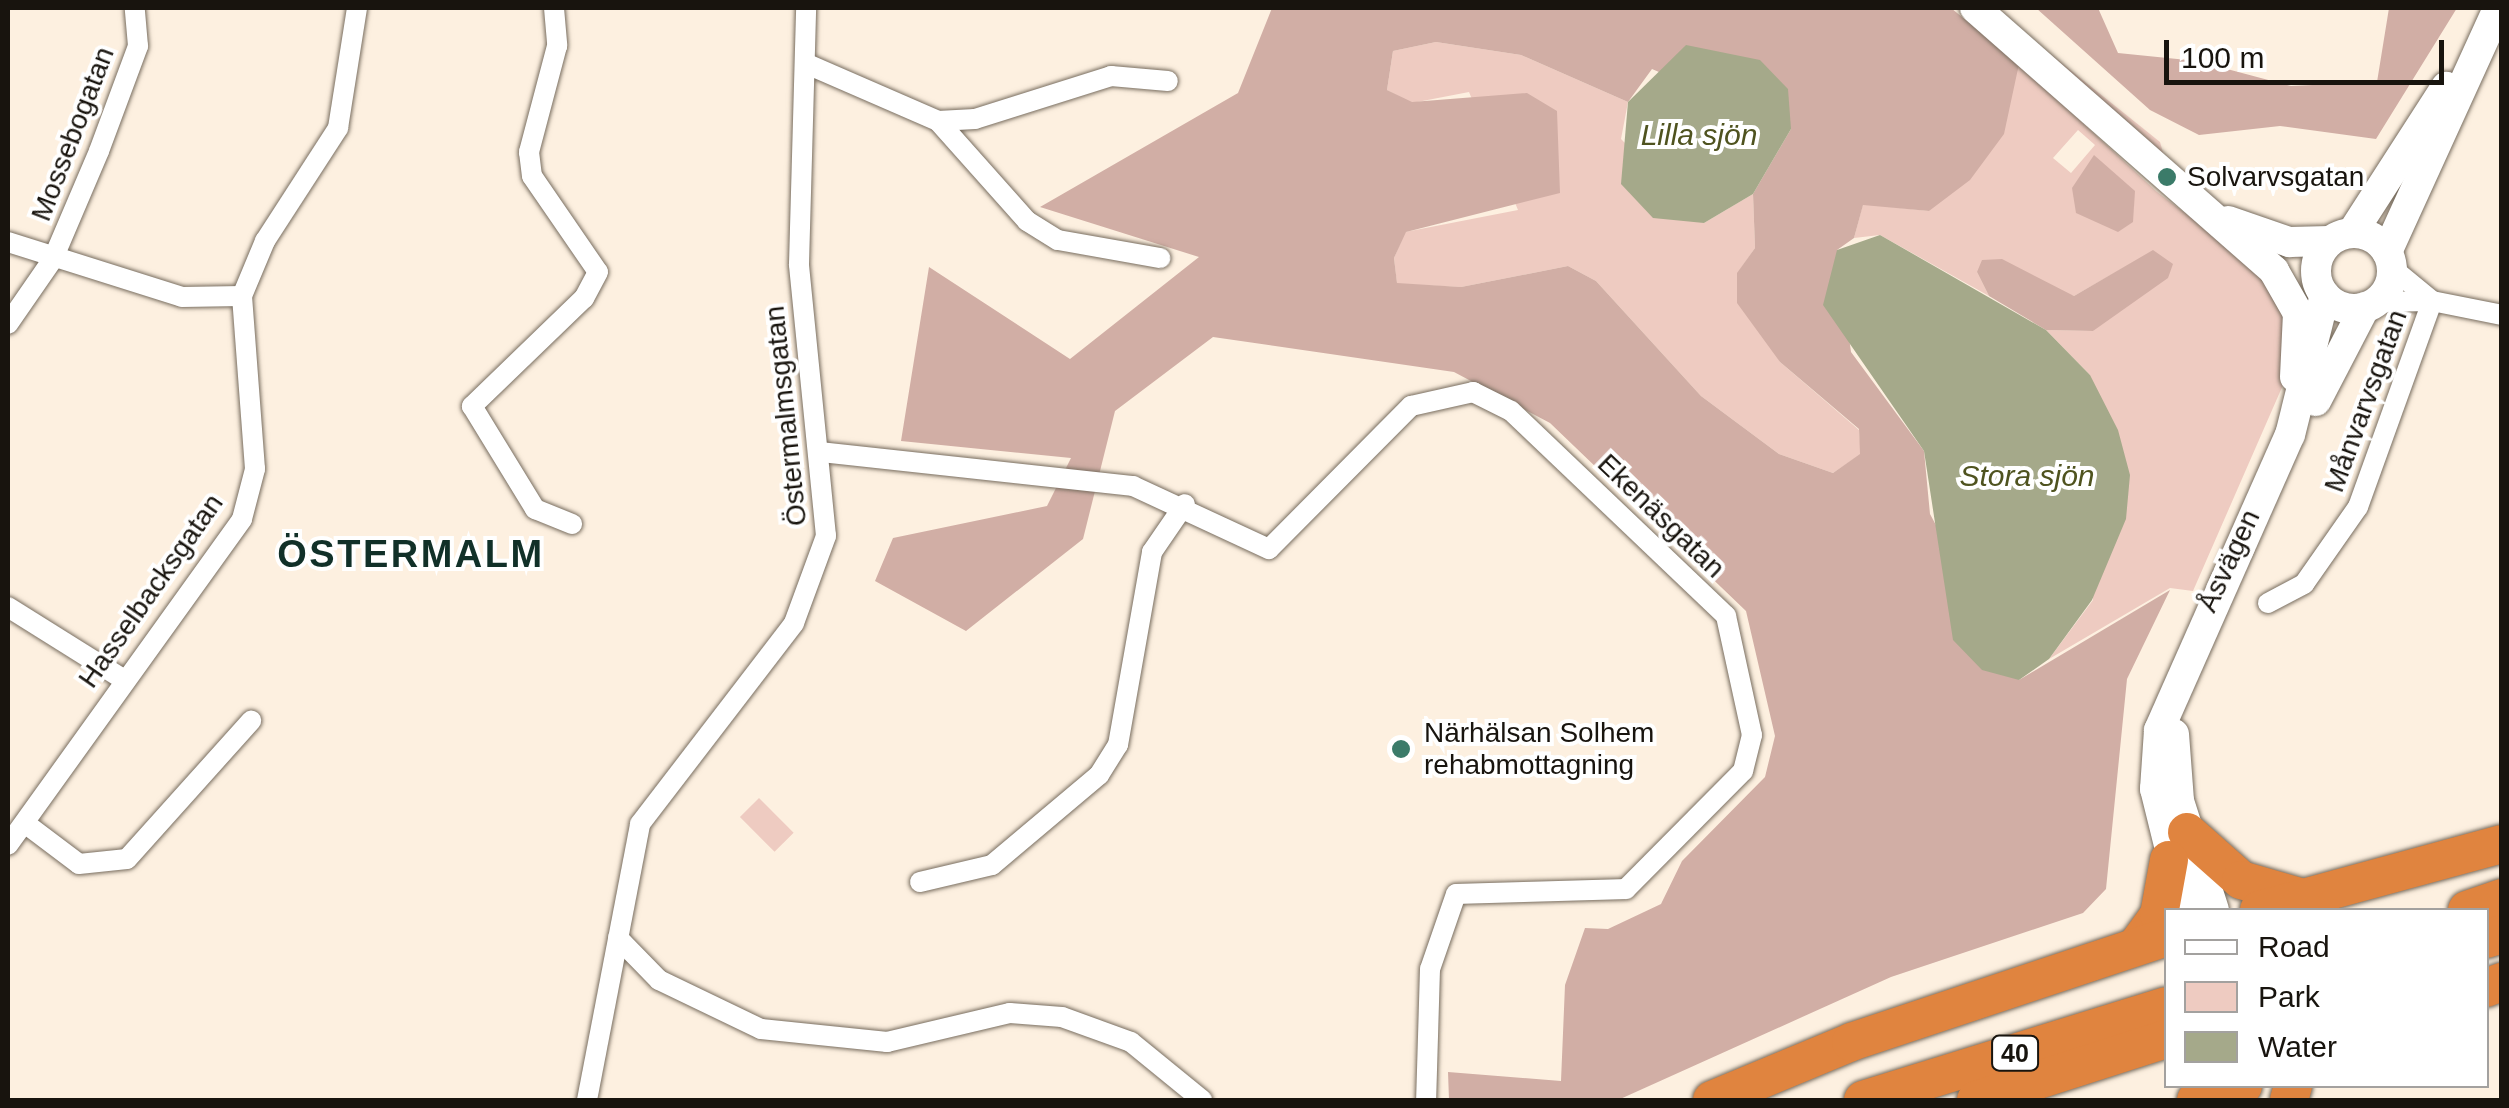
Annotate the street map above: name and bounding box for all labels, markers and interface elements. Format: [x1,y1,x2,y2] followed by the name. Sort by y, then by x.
[2169,20,2449,82] scale bar
[2181,41,2264,74] text: 100 m
[24,42,122,226] street label: Mossebogatan
[1641,117,1757,153] water label: Lilla sjön
[2187,160,2364,194] place label: Solvarvsgatan
[2156,166,2178,188] marker: Solvarvsgatan
[758,304,814,528] street label: Östermalmsgatan
[2317,305,2415,497] street label: Månvarvsgatan
[1591,447,1731,585] street label: Ekenäsgatan
[1959,458,2095,494] water label: Stora sjön
[72,488,230,694] street label: Hasselbacksgatan
[2191,505,2267,617] street label: Åsvägen
[277,532,545,578] district label: ÖSTERMALM
[1424,716,1654,782] place label: Närhälsan Solhem rehabmottagning
[1388,736,1414,762] marker: Närhälsan Solhem rehabmottagning
[2164,908,2489,1088] legend
[2258,930,2330,963] text: Road
[2258,980,2320,1013] text: Park
[2258,1030,2337,1063] text: Water
[1990,1033,2040,1073] road number: 40

